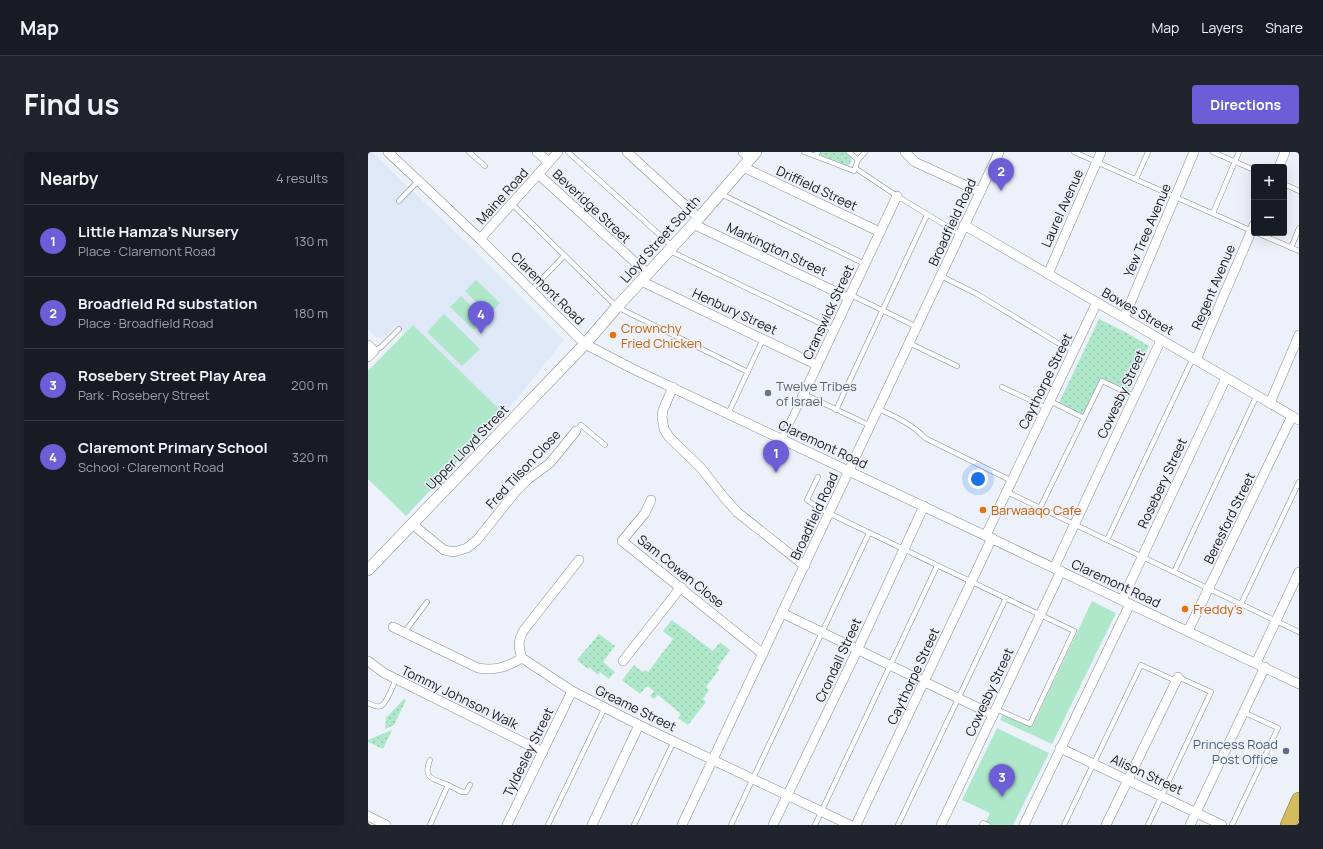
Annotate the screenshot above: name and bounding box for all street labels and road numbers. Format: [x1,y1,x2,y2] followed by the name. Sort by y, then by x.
[774,161,860,215] street label: Driffield Street
[472,164,532,228] street label: Maine Road
[549,165,635,247] street label: Beveridge Street
[1037,166,1087,250] street label: Laurel Avenue
[924,175,980,269] street label: Broadfield Road
[1119,180,1175,280] street label: Yew Tree Avenue
[616,192,704,286] street label: Lloyd Street South
[724,218,830,280] street label: Markington Street
[1187,241,1239,332] street label: Regent Avenue
[508,248,588,328] street label: Claremont Road
[798,262,858,362] street label: Cranswick Street
[690,283,780,339] street label: Henbury Street
[1099,283,1177,339] street label: Bowes Street
[1014,330,1076,432] street label: Caythorpe Street
[1093,347,1149,441] street label: Cowesby Street
[422,401,512,493] street label: Upper Lloyd Street
[775,415,871,473] street label: Claremont Road
[482,425,565,512] street label: Fred Tilson Close
[1133,435,1191,531] street label: Rosebery Street
[786,469,842,563] street label: Broadfield Road
[1199,469,1259,567] street label: Beresford Street
[634,530,729,612] street label: Sam Cowan Close
[1068,554,1164,612] street label: Claremont Road
[811,615,865,705] street label: Crondall Street
[883,625,943,727] street label: Caythorpe Street
[961,645,1017,739] street label: Cowesby Street
[399,661,522,733] street label: Tommy Johnson Walk
[593,681,679,735] street label: Greame Street
[499,704,557,800] street label: Tyldesley Street
[1108,750,1186,798] street label: Alison Street

